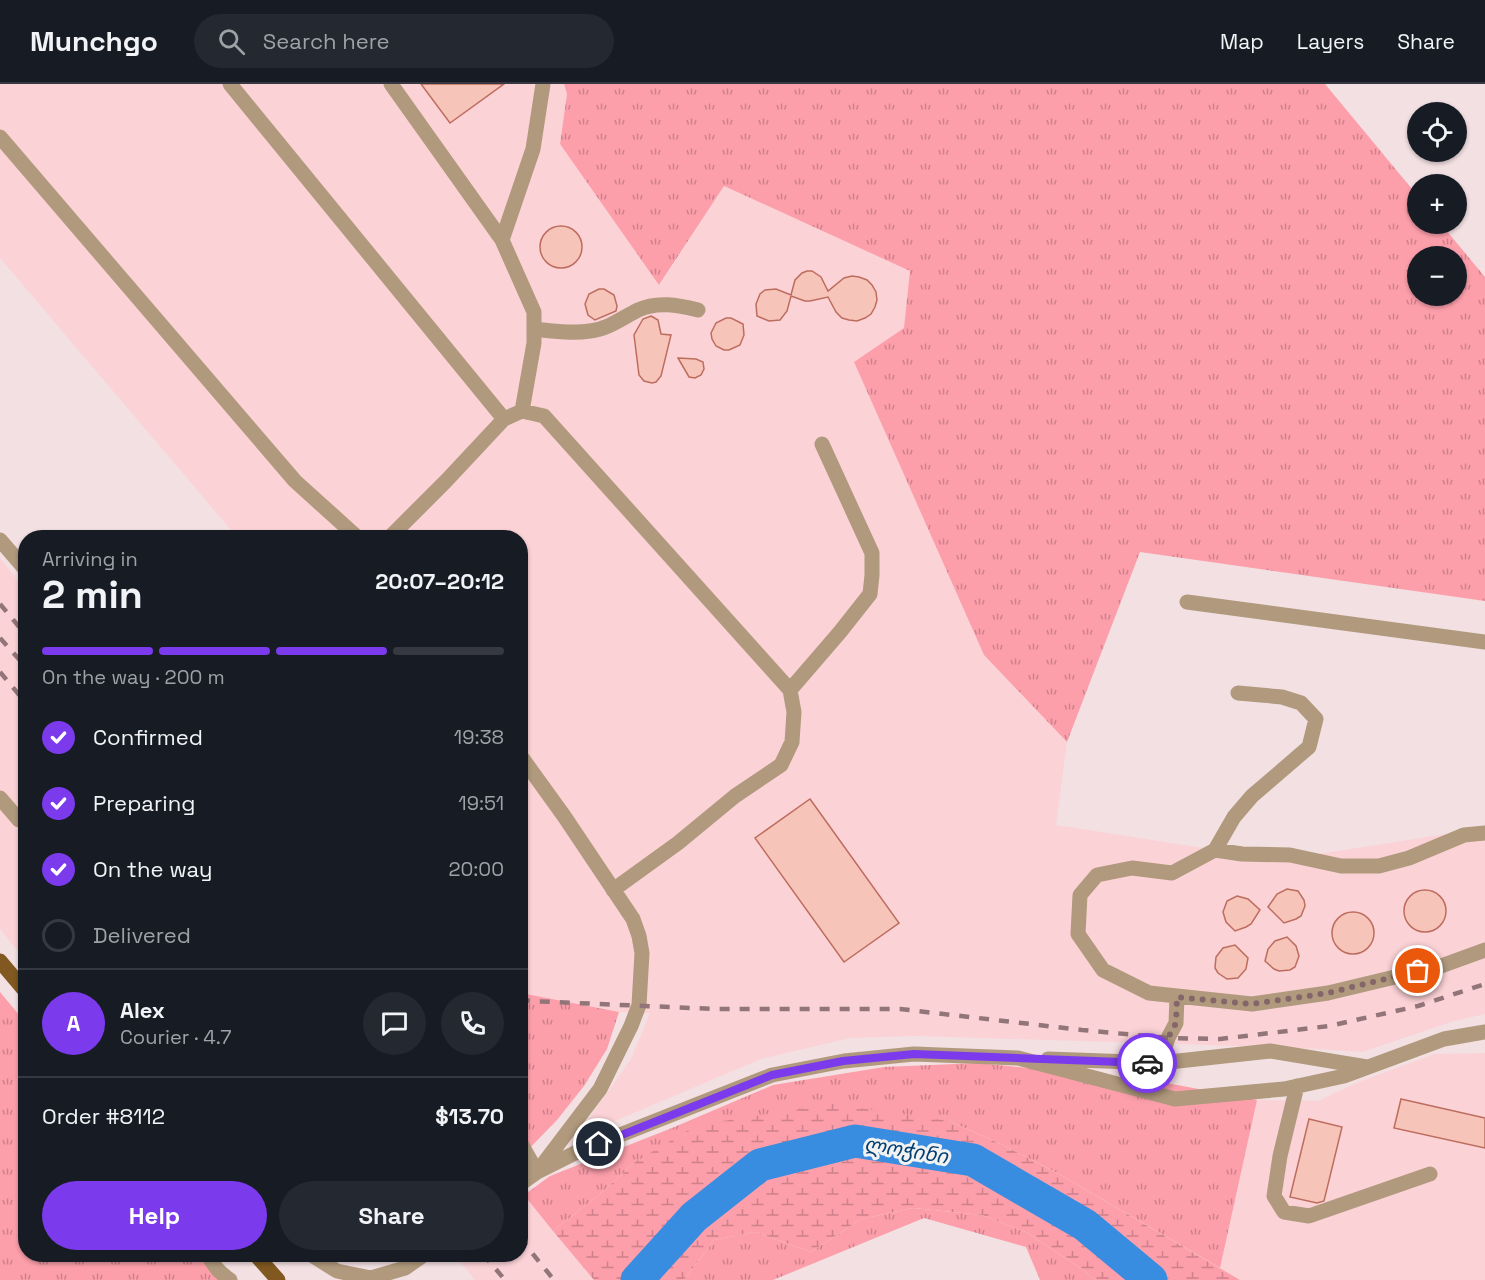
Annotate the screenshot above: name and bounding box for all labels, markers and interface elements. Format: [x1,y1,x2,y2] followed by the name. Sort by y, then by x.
[194,14,614,68] search box
[30,23,158,59] text: Munchgo
[215,25,248,58] icon: search
[263,27,390,55] text: Search here
[1220,28,1264,55] text: Map
[1297,28,1364,55] text: Layers
[1397,28,1455,55] text: Share
[1407,102,1467,306] map controls
[1407,102,1467,162] button: locate
[1407,174,1467,234] button: +
[1407,246,1467,306] button: −
[42,546,138,572] text: Arriving in
[375,567,504,595] text: 20:07–20:12
[42,570,143,619] text: 2 min
[42,664,225,690] text: On the way · 200 m
[42,721,75,754] icon: check
[93,723,203,751] text: Confirmed
[454,724,504,750] text: 19:38
[42,787,75,820] icon: check
[93,789,195,817] text: Preparing
[458,790,504,816] text: 19:51
[42,853,75,886] icon: check
[93,855,212,883] text: On the way
[448,856,504,882] text: 20:00
[93,921,191,949] text: Delivered
[1392,945,1443,996] pin
[1401,954,1434,987] icon: bag
[363,992,426,1055] button: chat
[441,992,504,1055] button: phone
[120,996,165,1024] text: Alex
[67,1009,80,1037] text: A
[120,1024,231,1050] text: Courier · 4.7
[1117,1033,1177,1093] courier
[1131,1047,1164,1080] icon: car
[42,1102,165,1130] text: Order #8112
[435,1102,504,1130] text: $13.70
[573,1118,624,1169] pin
[582,1127,615,1160] icon: home
[862,1131,951,1170] water label: ლოჭინი
[42,1181,267,1250] button: Help
[279,1181,504,1250] button: Share

